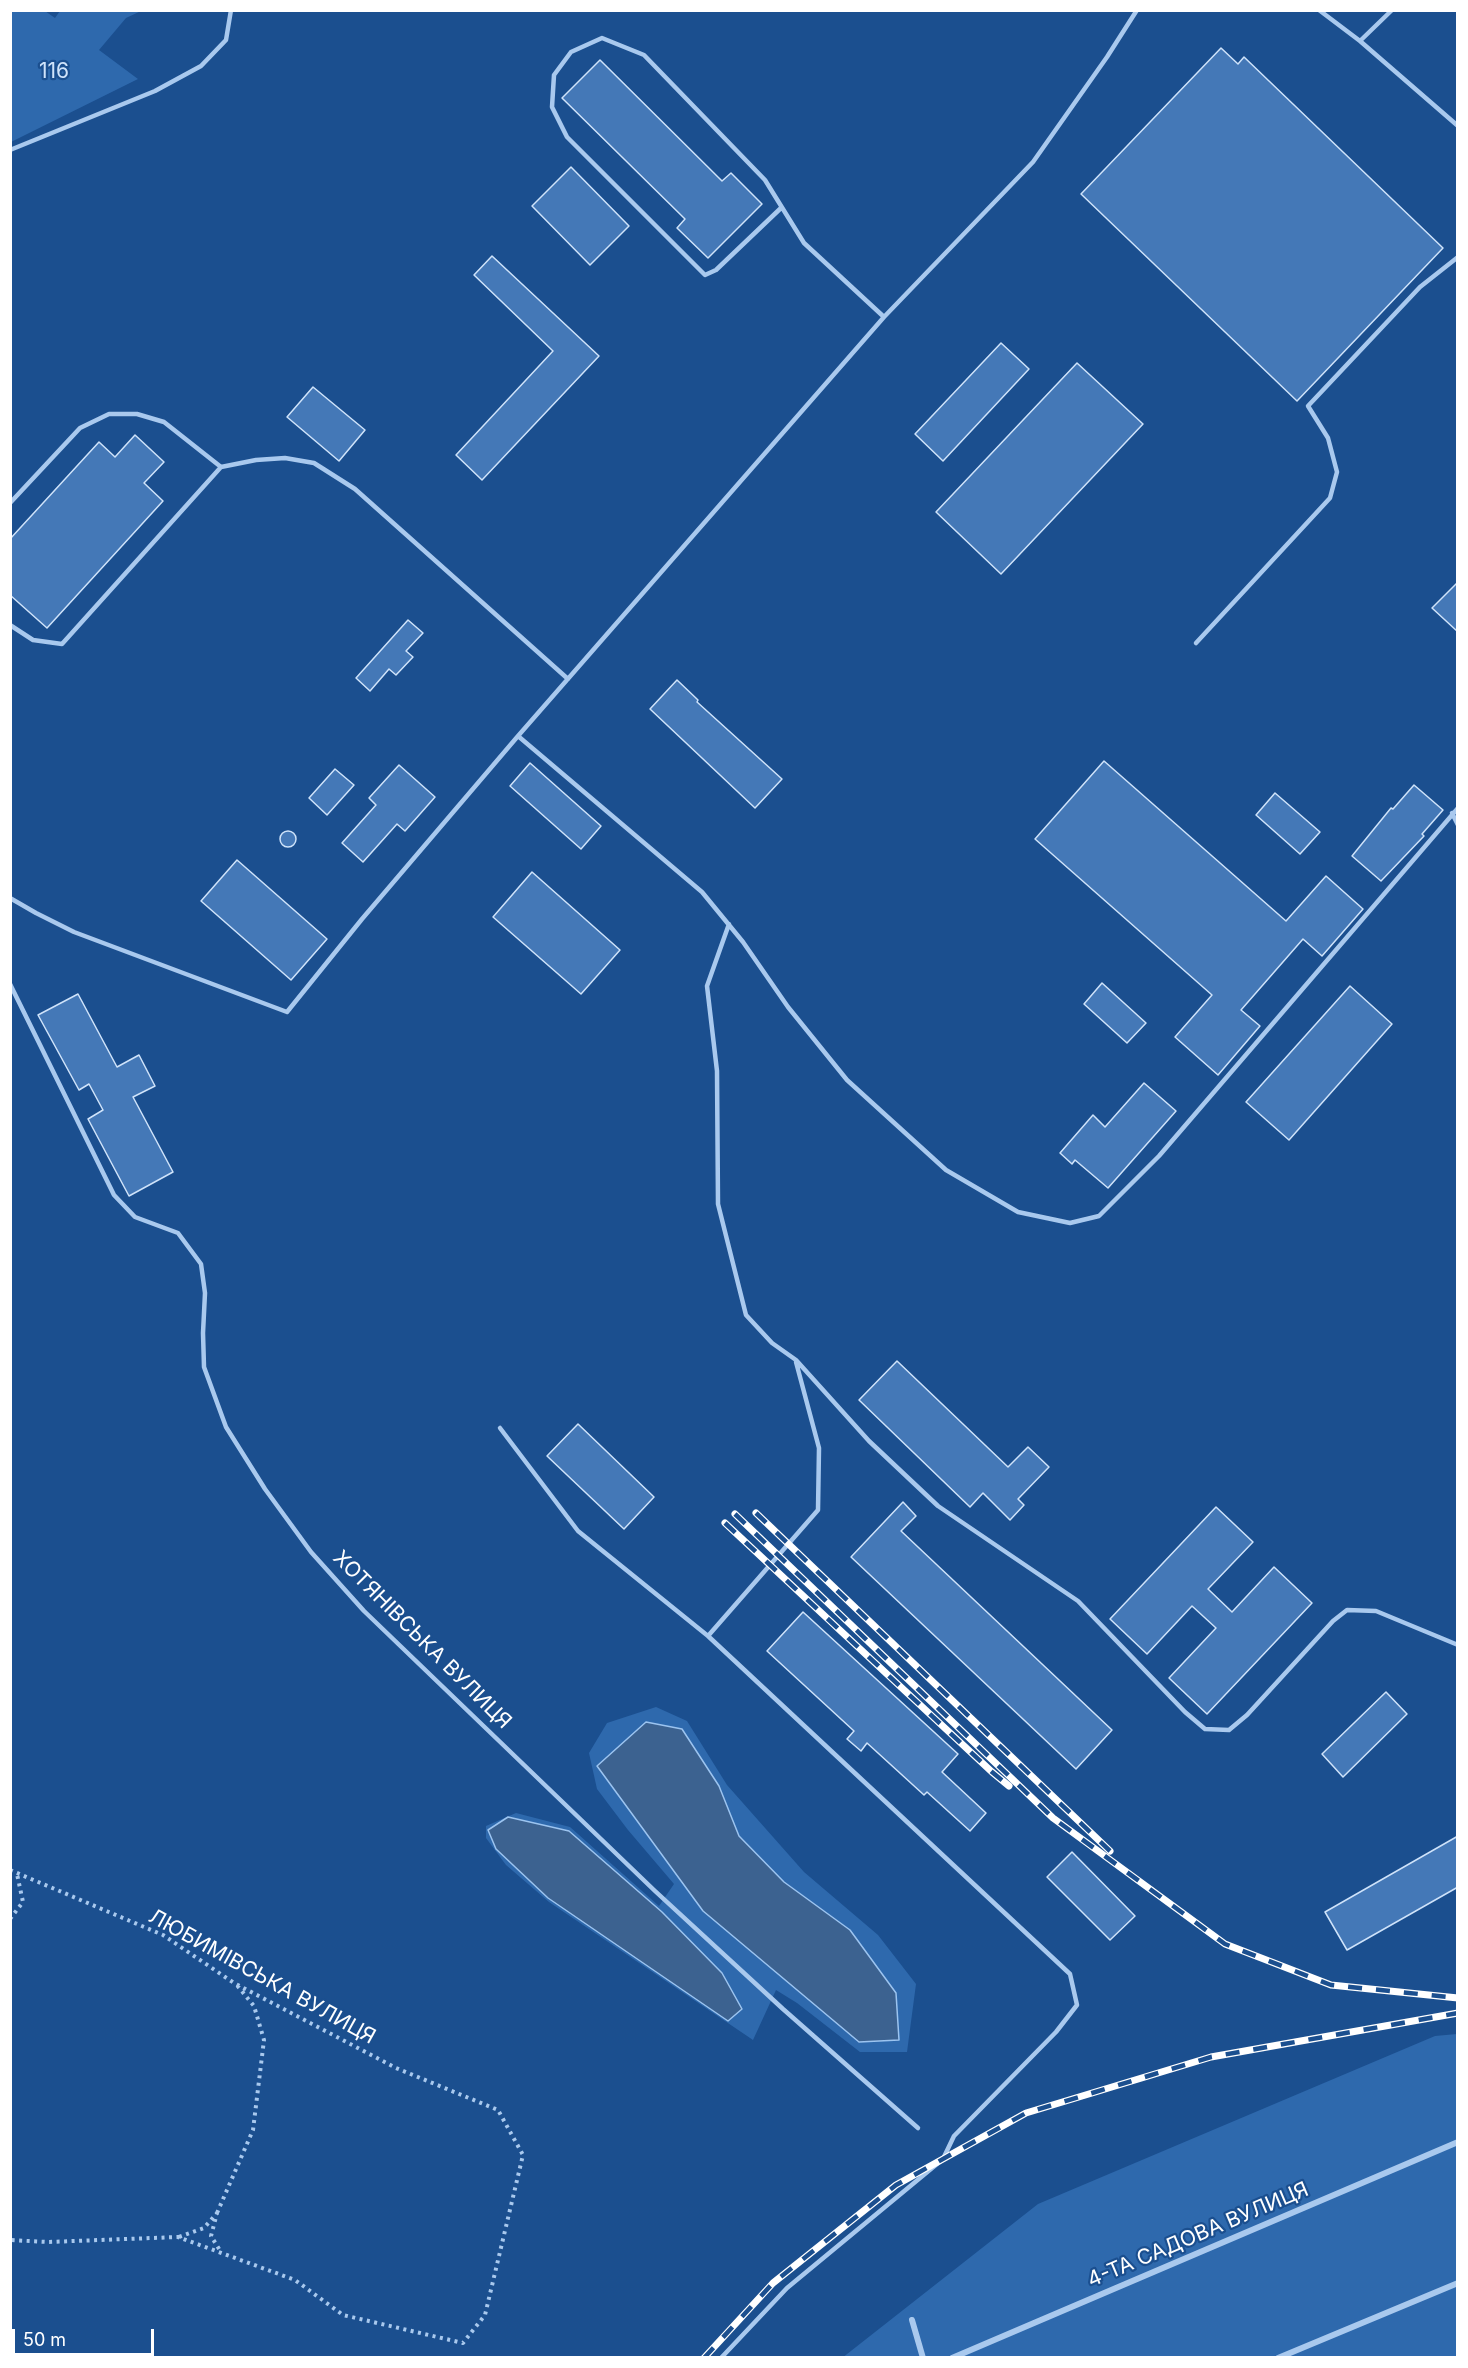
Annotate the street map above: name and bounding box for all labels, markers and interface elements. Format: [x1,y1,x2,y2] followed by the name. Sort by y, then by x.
[39,59,69,85] park label: 116
[328,1546,516,1734] street label: ХОТЯНІВСЬКА ВУЛИЦЯ
[144,1904,380,2050] street label: ЛЮБИМІВСЬКА ВУЛИЦЯ
[1084,2177,1312,2293] street label: 4-ТА САДОВА ВУЛИЦЯ
[15,2317,158,2355] scale bar
[23,2329,66,2350] text: 50 m

